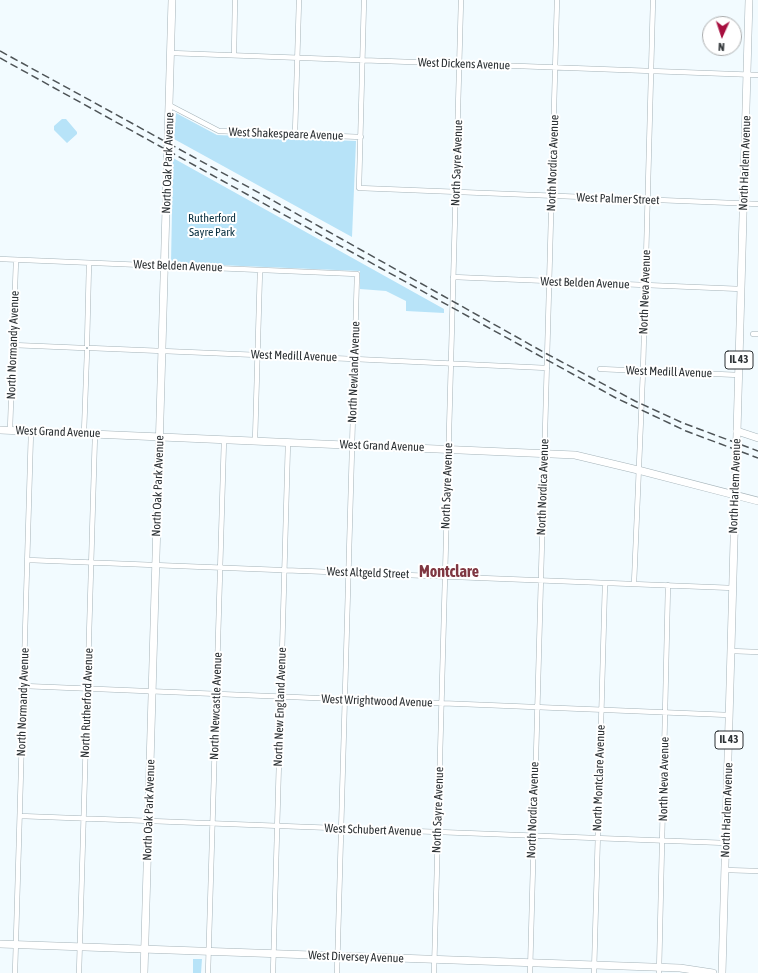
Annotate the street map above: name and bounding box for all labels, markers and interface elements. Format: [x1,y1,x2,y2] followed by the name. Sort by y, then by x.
[702,16,742,56] north arrow
[718,41,725,53] text: N
[418,55,510,73] street label: West Dickens Avenue
[159,112,177,214] street label: North Oak Park Avenue
[544,114,562,212] street label: North Nordica Avenue
[736,115,754,211] street label: North Harlem Avenue
[448,120,466,206] street label: North Sayre Avenue
[228,125,344,143] street label: West Shakespeare Avenue
[576,190,660,208] street label: West Palmer Street
[188,211,236,239] park label: Rutherford Sayre Park
[636,249,654,335] street label: North Neva Avenue
[133,257,223,275] street label: West Belden Avenue
[540,274,630,292] street label: West Belden Avenue
[4,290,22,400] street label: North Normandy Avenue
[345,321,363,423] street label: North Newland Avenue
[251,347,337,365] street label: West Medill Avenue
[725,351,753,369] road number: IL 43
[626,363,712,381] street label: West Medill Avenue
[15,423,101,441] street label: West Grand Avenue
[149,435,167,537] street label: North Oak Park Avenue
[339,437,425,455] street label: West Grand Avenue
[534,438,552,536] street label: North Nordica Avenue
[726,438,744,534] street label: North Harlem Avenue
[438,443,456,529] street label: North Sayre Avenue
[419,562,479,582] district label: Montclare
[326,564,410,582] street label: West Altgeld Street
[14,647,32,757] street label: North Normandy Avenue
[271,647,289,767] street label: North New England Avenue
[78,648,96,758] street label: North Rutherford Avenue
[207,652,225,760] street label: North Newcastle Avenue
[321,692,433,710] street label: West Wrightwood Avenue
[590,724,608,832] street label: North Montclare Avenue
[715,731,743,749] road number: IL 43
[656,737,672,821] street label: North Neva Avenue
[140,759,158,861] street label: North Oak Park Avenue
[524,761,542,859] street label: North Nordica Avenue
[718,762,736,858] street label: North Harlem Avenue
[429,767,447,853] street label: North Sayre Avenue
[324,821,422,839] street label: West Schubert Avenue
[308,948,404,966] street label: West Diversey Avenue

